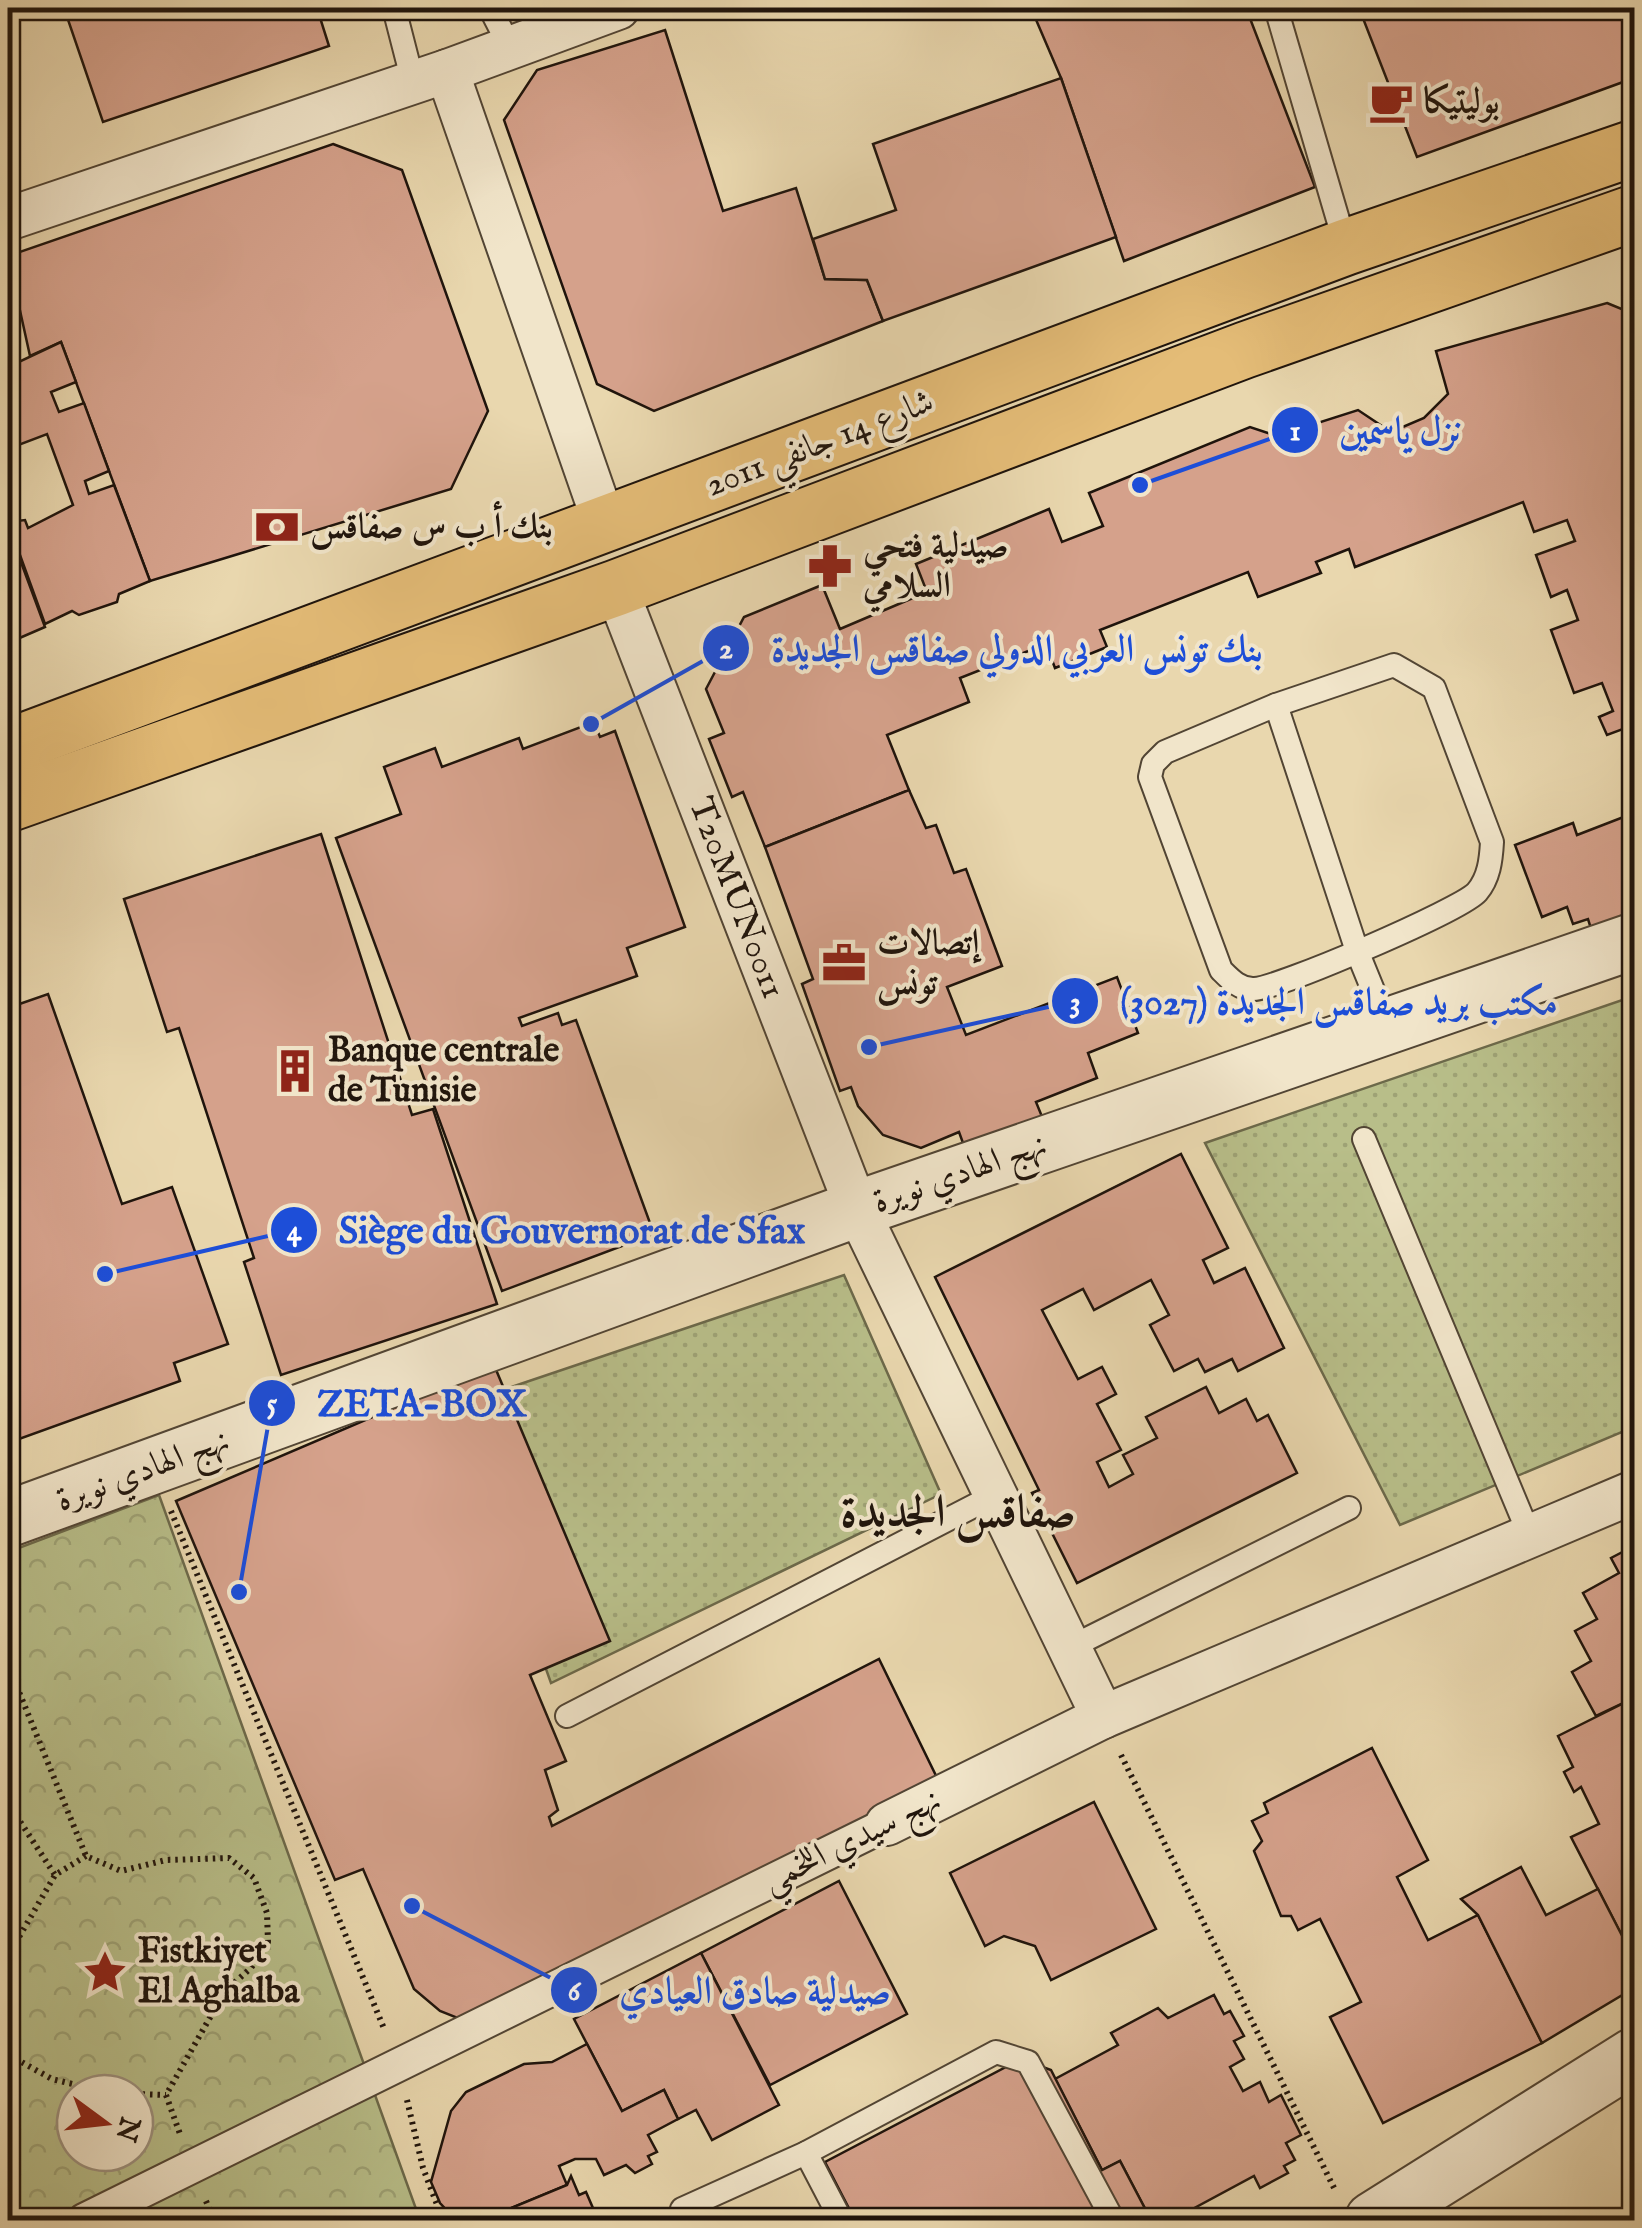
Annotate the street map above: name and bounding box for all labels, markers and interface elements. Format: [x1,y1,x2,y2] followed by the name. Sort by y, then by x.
[1367,78,1415,126] cafe icon: بوليتيكا
[1424,80,1500,125] place label: بوليتيكا
[700,380,944,517] street label: شارع 14 جانفي 2011
[1270,396,1483,464] callout: نزل ياسمين
[1339,409,1463,457] text: نزل ياسمين
[1289,413,1301,451] text: 1
[310,500,553,550] place label: بنك أ ب س صفاقس
[253,503,301,551] bank icon: بنك أ ب س صفاقس
[862,524,1009,613] place label: صيدلية فتحي السلامي
[806,542,854,590] pharmacy icon: صيدلية فتحي السلامي
[701,614,1283,682] callout: بنك تونس العربي الدولي صفاقس الجديدة
[771,627,1263,679] text: بنك تونس العربي الدولي صفاقس الجديدة
[719,631,733,669] text: 2
[677,791,795,1005] street label: T20MUN0011
[877,921,982,1006] place label: إتصالات تونس
[820,939,868,987] office icon: إتصالات تونس
[1050,967,1578,1035] callout: مكتب بريد صفاقس الجديدة (3027)
[1120,980,1558,1028] text: مكتب بريد صفاقس الجديدة (3027)
[1069,984,1081,1022] text: 3
[328,1029,559,1114] place label: Banque centrale de Tunisie
[271,1047,319,1095] building icon: Banque centrale de Tunisie
[867,1123,1055,1231] street label: نهج الهادي نويرة
[269,1196,825,1264] callout: Siège du Gouvernorat de Sfax
[339,1209,806,1257] text: Siège du Gouvernorat de Sfax
[287,1213,302,1251] text: 4
[247,1369,546,1437] callout: ZETA-BOX
[317,1382,527,1430] text: ZETA-BOX
[267,1386,278,1424] text: 5
[50,1419,238,1529] street label: نهج الهادي نويرة
[840,1485,1076,1543] district label: صفاقس الجديدة
[755,1778,953,1911] street label: نهج سيدي اللخمي
[138,1930,300,2015] place label: Fistkiyet El Aghalba
[81,1948,129,1996] place icon: Fistkiyet El Aghalba
[549,1956,911,2024] callout: صيدلية صادق العيادي
[619,1969,891,2020] text: صيدلية صادق العيادي
[568,1973,582,2011] text: 6
[55,2073,155,2173] north arrow
[107,2112,147,2145] text: N

